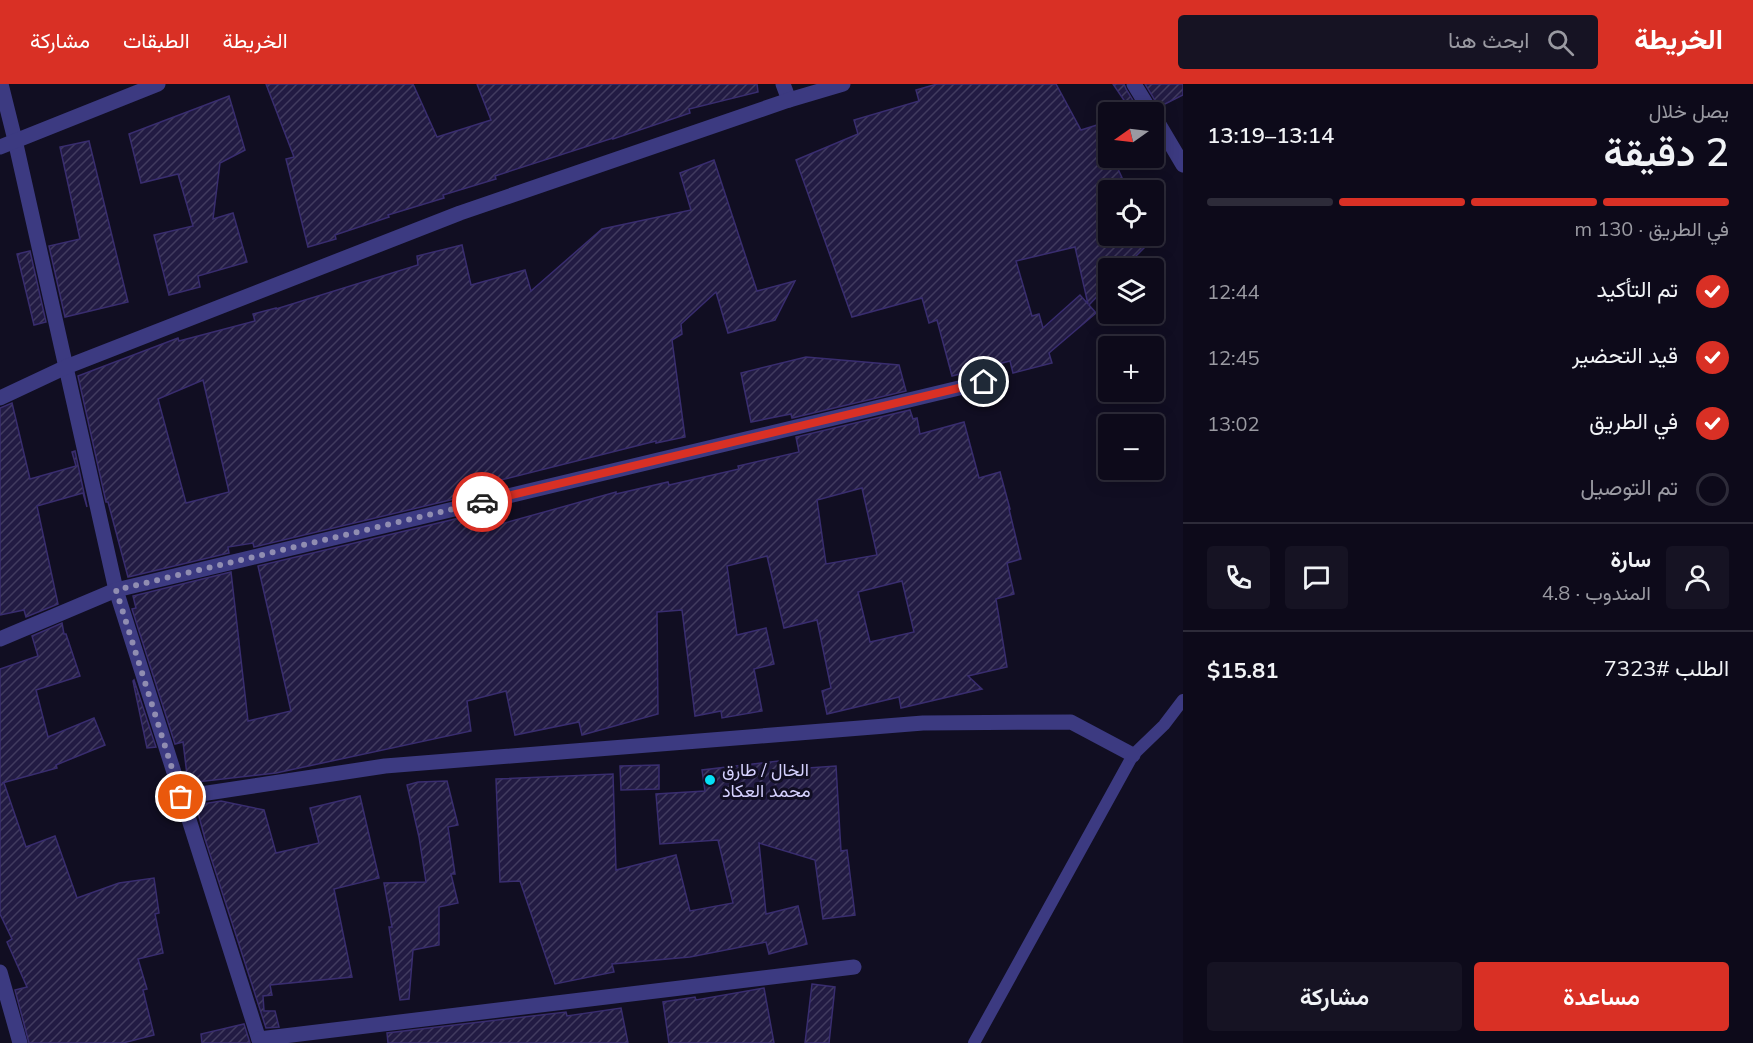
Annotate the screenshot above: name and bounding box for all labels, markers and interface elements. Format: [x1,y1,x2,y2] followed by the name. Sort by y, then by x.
[1178,15,1598,69] search box
[1634,21,1723,56] text: الخريطة
[1448,26,1529,54] text: ابحث هنا
[1544,26,1577,59] icon: search
[30,27,90,53] text: مشاركة
[123,27,190,53] text: الطبقات
[223,27,288,53] text: الخريطة
[1649,98,1729,123] text: يصل خلال
[1098,102,1164,168] north arrow
[1098,102,1164,480] map controls
[1207,121,1334,149] text: 13:14–13:19
[1604,127,1729,176] text: 2 دقيقة
[1098,180,1164,246] button: locate
[1575,216,1729,241] text: في الطريق · 130 m
[1098,258,1164,324] button: layers
[1597,275,1678,303] text: تم التأكيد
[1696,275,1729,308] icon: check
[1207,279,1260,304] text: 12:44
[1098,336,1164,402] button: +
[1572,341,1678,369] text: قيد التحضير
[1696,341,1729,374] icon: check
[1207,345,1260,370] text: 12:45
[958,356,1009,407] pin
[967,365,1000,398] icon: home
[1589,407,1678,435] text: في الطريق
[1696,407,1729,440] icon: check
[1207,411,1260,436] text: 13:02
[1098,414,1164,480] button: −
[452,472,512,532] courier
[1581,473,1678,501] text: تم التوصيل
[466,486,499,519] icon: car
[1610,545,1651,573] text: سارة
[1207,546,1270,609] button: phone
[1285,546,1348,609] button: chat
[1666,546,1729,609] button: person
[1542,580,1651,605] text: المندوب · 4.8
[1604,654,1729,682] text: الطلب #7323
[1207,656,1278,684] text: $15.81
[722,758,811,802] place label: الخال / طارق محمد العكاد
[155,771,206,822] pin
[703,773,717,787] marker: الخال / طارق محمد العكاد
[164,780,197,813] icon: bag
[1207,962,1462,1031] button: مشاركة
[1474,962,1729,1031] button: مساعدة

